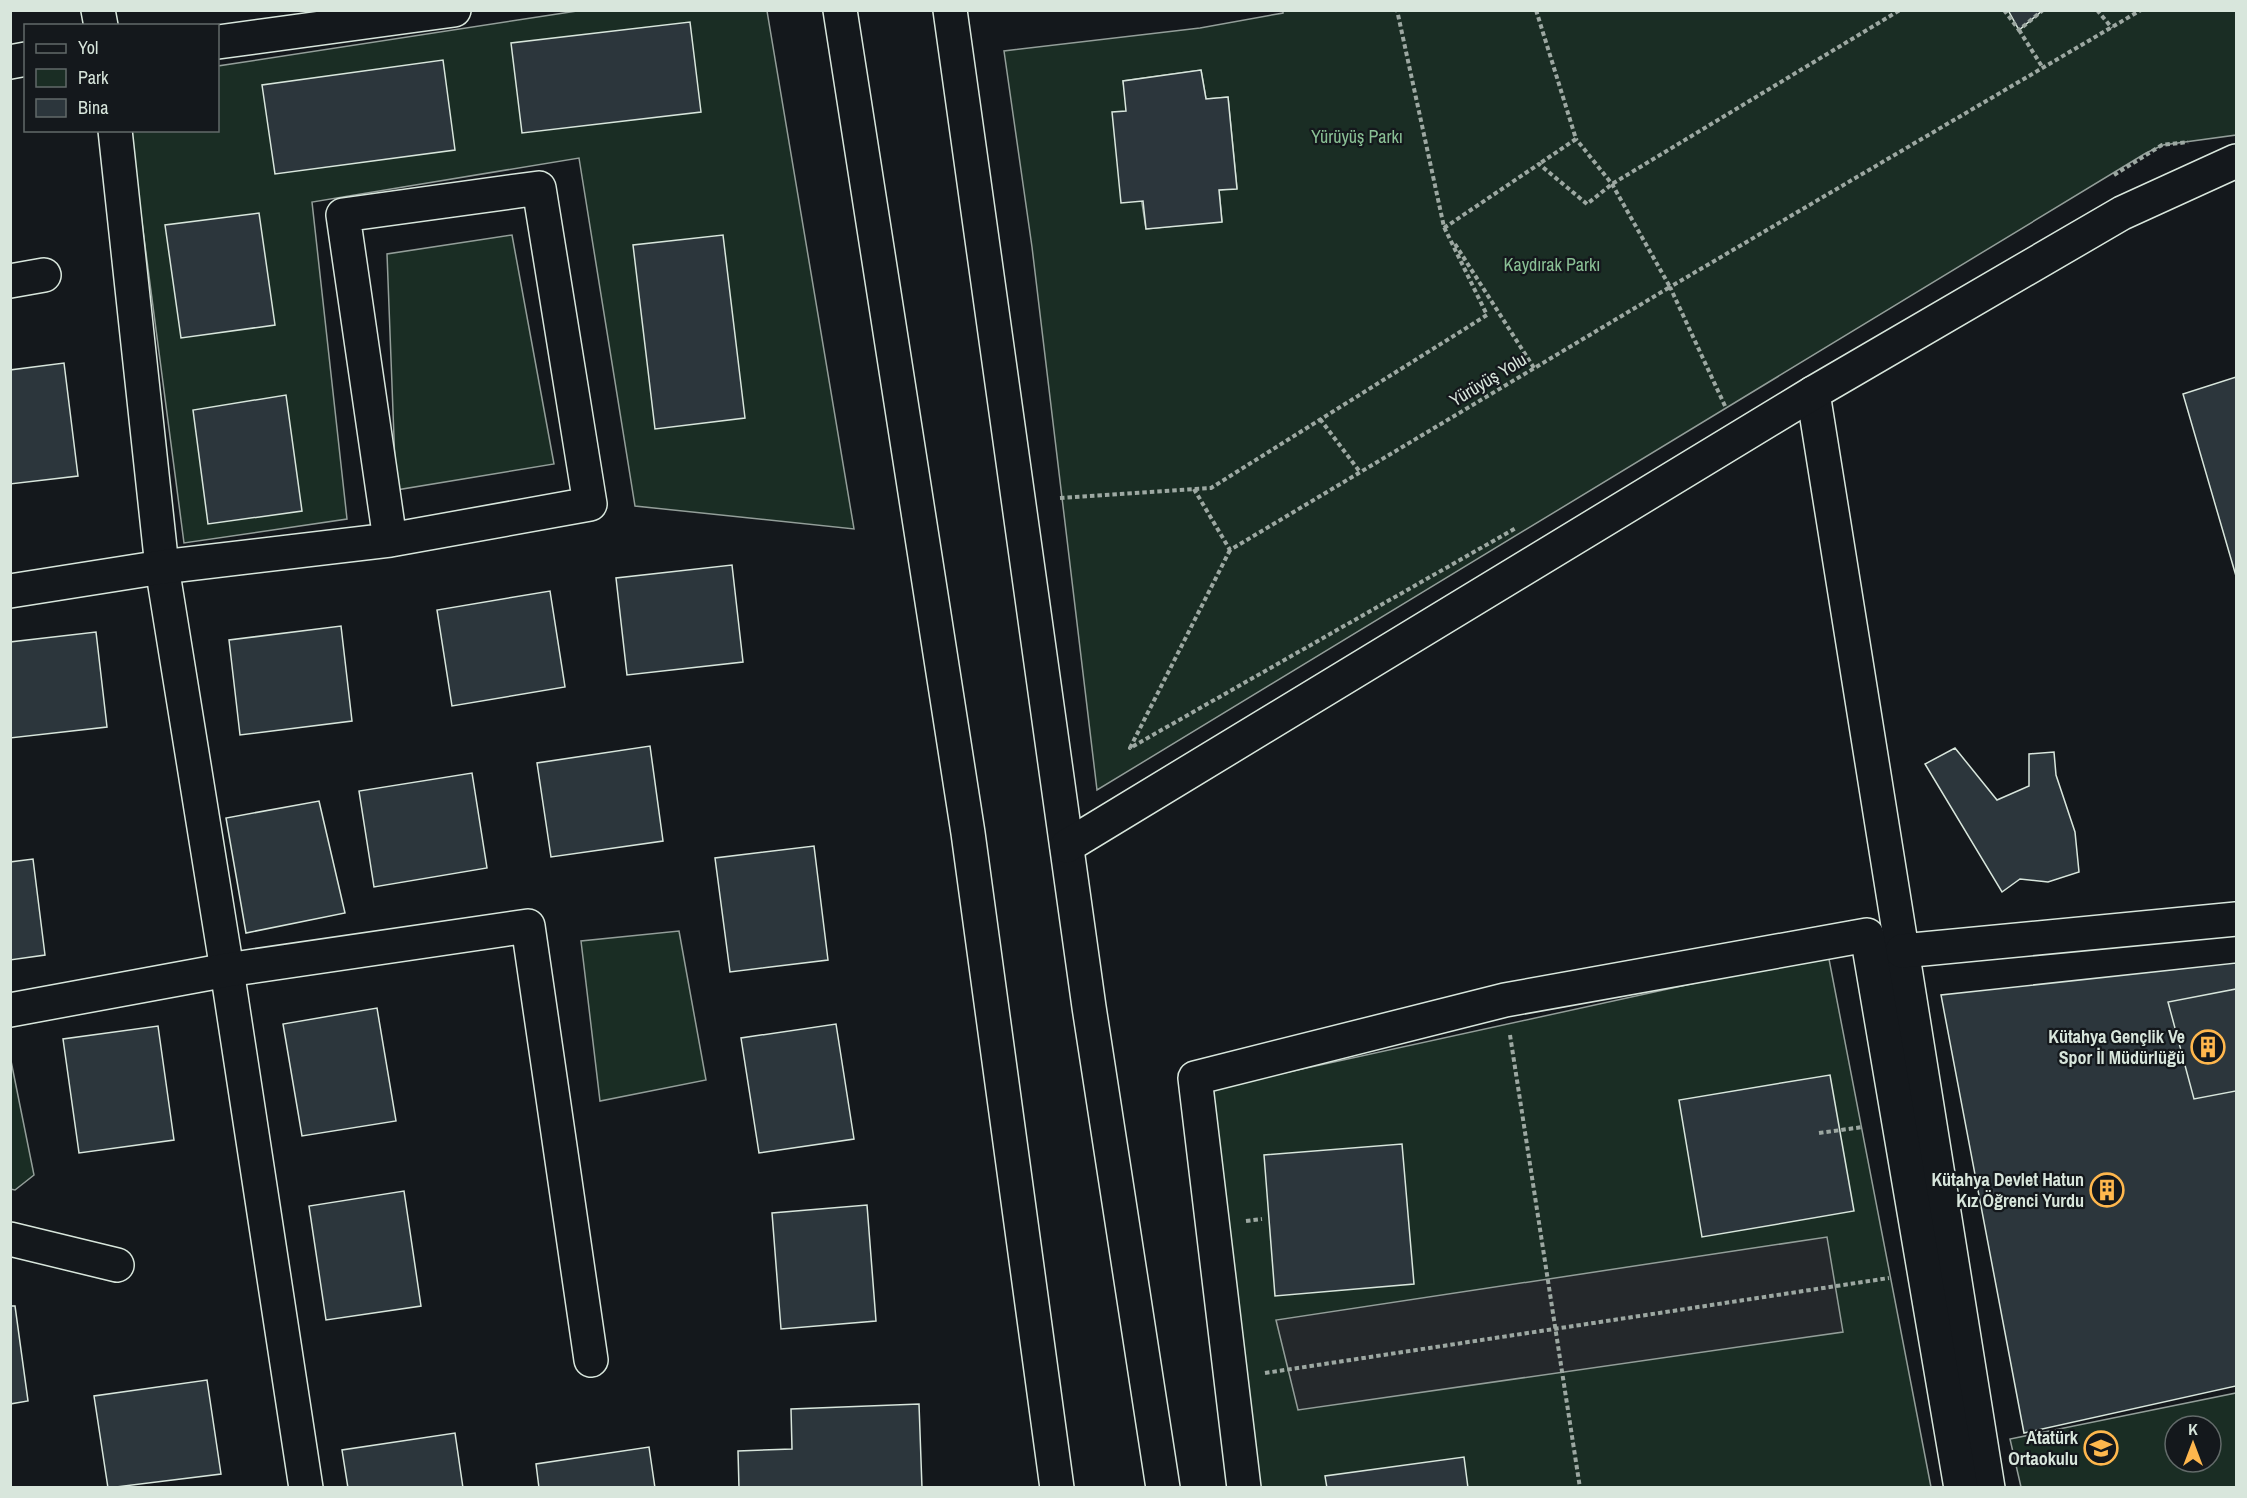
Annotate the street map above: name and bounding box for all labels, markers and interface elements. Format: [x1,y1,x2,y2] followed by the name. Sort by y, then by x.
[24,24,219,132] legend
[78,35,98,60] text: Yol
[78,65,109,90] text: Park
[78,95,108,120] text: Bina
[1311,124,1403,149] park label: Yürüyüş Parkı
[1504,252,1600,277] park label: Kaydırak Parkı
[1445,347,1531,412] street label: Yürüyüş Yolu
[2048,1024,2185,1070] place label: Kütahya Gençlik Ve Spor İl Müdürlüğü
[2190,1029,2226,1065] building icon: Kütahya Gençlik Ve Spor İl Müdürlüğü
[1931,1167,2084,1213] place label: Kütahya Devlet Hatun Kız Öğrenci Yurdu
[2089,1172,2125,1208] building icon: Kütahya Devlet Hatun Kız Öğrenci Yurdu
[2163,1414,2223,1474] north arrow
[2188,1418,2198,1440] text: K
[2008,1425,2079,1471] place label: Atatürk Ortaokulu
[2083,1430,2119,1466] school or university icon: Atatürk Ortaokulu

